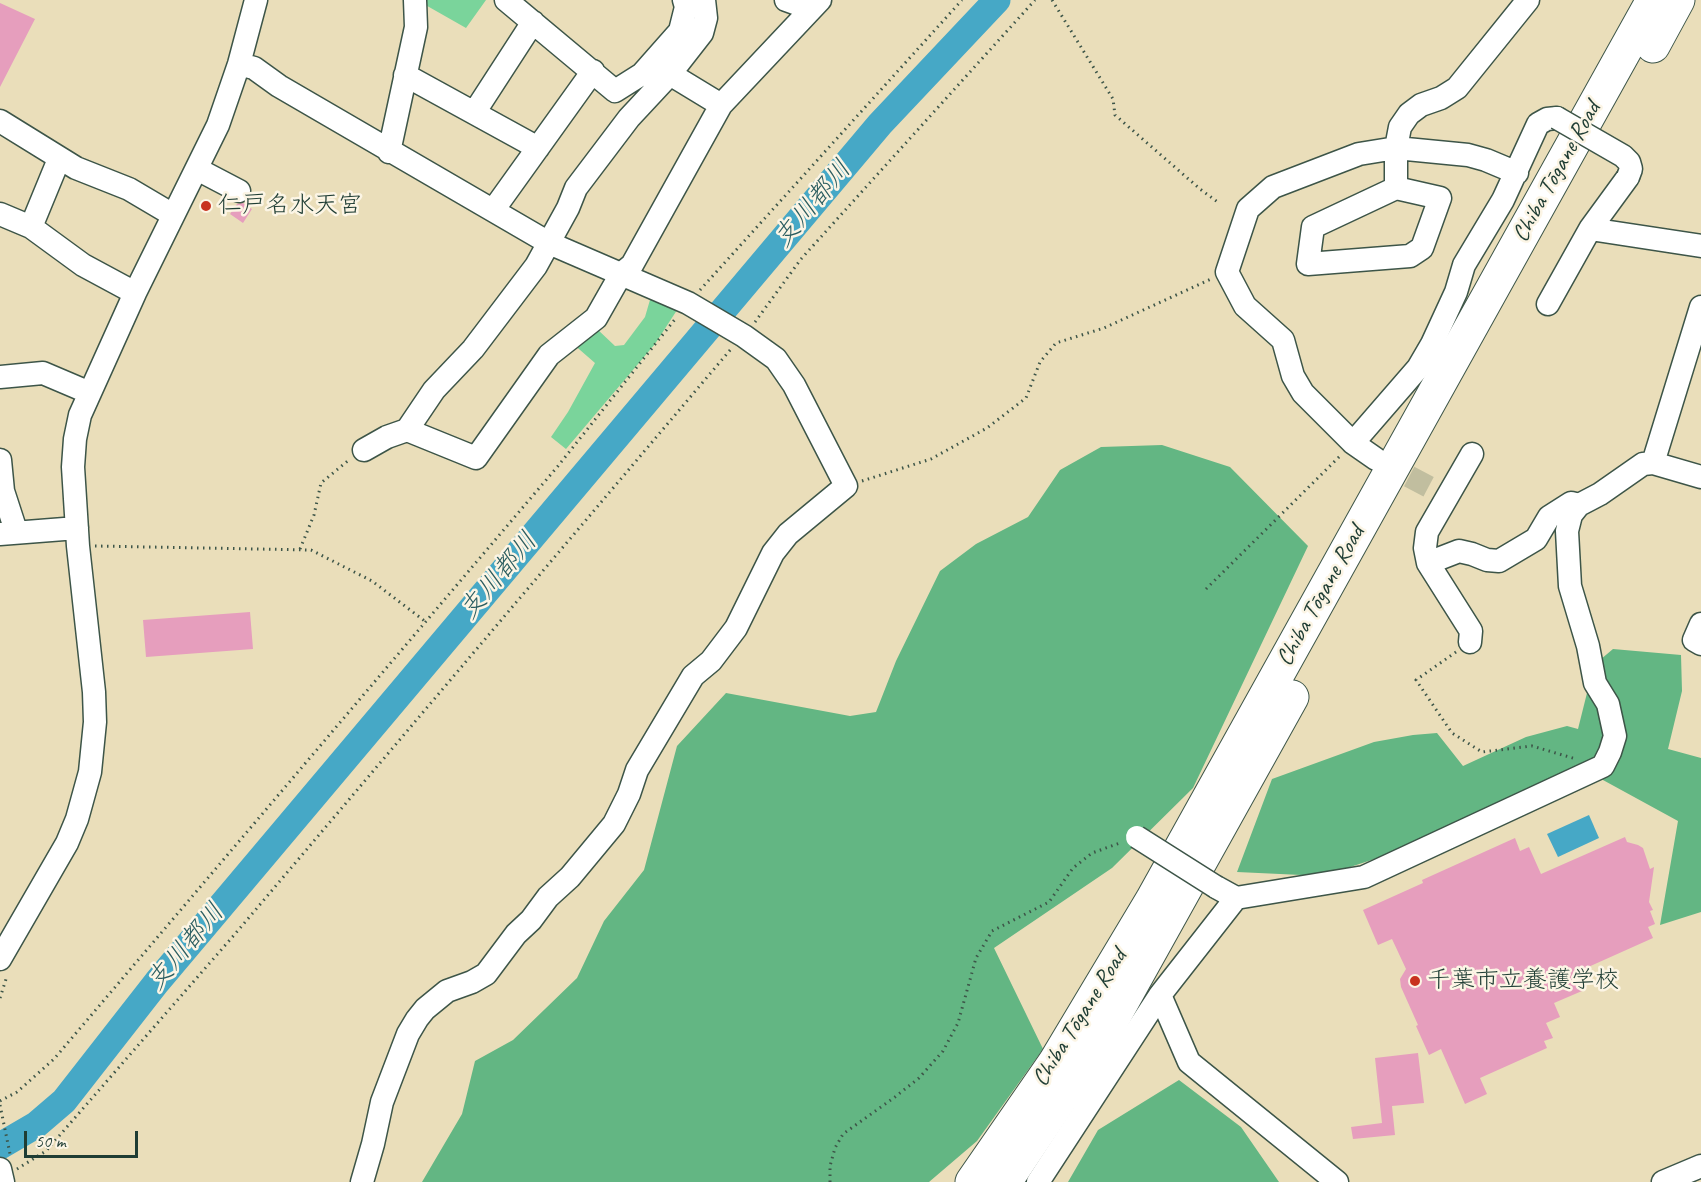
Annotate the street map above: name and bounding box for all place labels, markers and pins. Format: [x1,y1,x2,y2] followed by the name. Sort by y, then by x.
[218,192,362,220] place label: 仁戸名水天宮
[199,199,213,213] marker: 仁戸名水天宮
[1427,967,1619,995] place label: 千葉市立養護学校
[1408,974,1422,988] marker: 千葉市立養護学校

